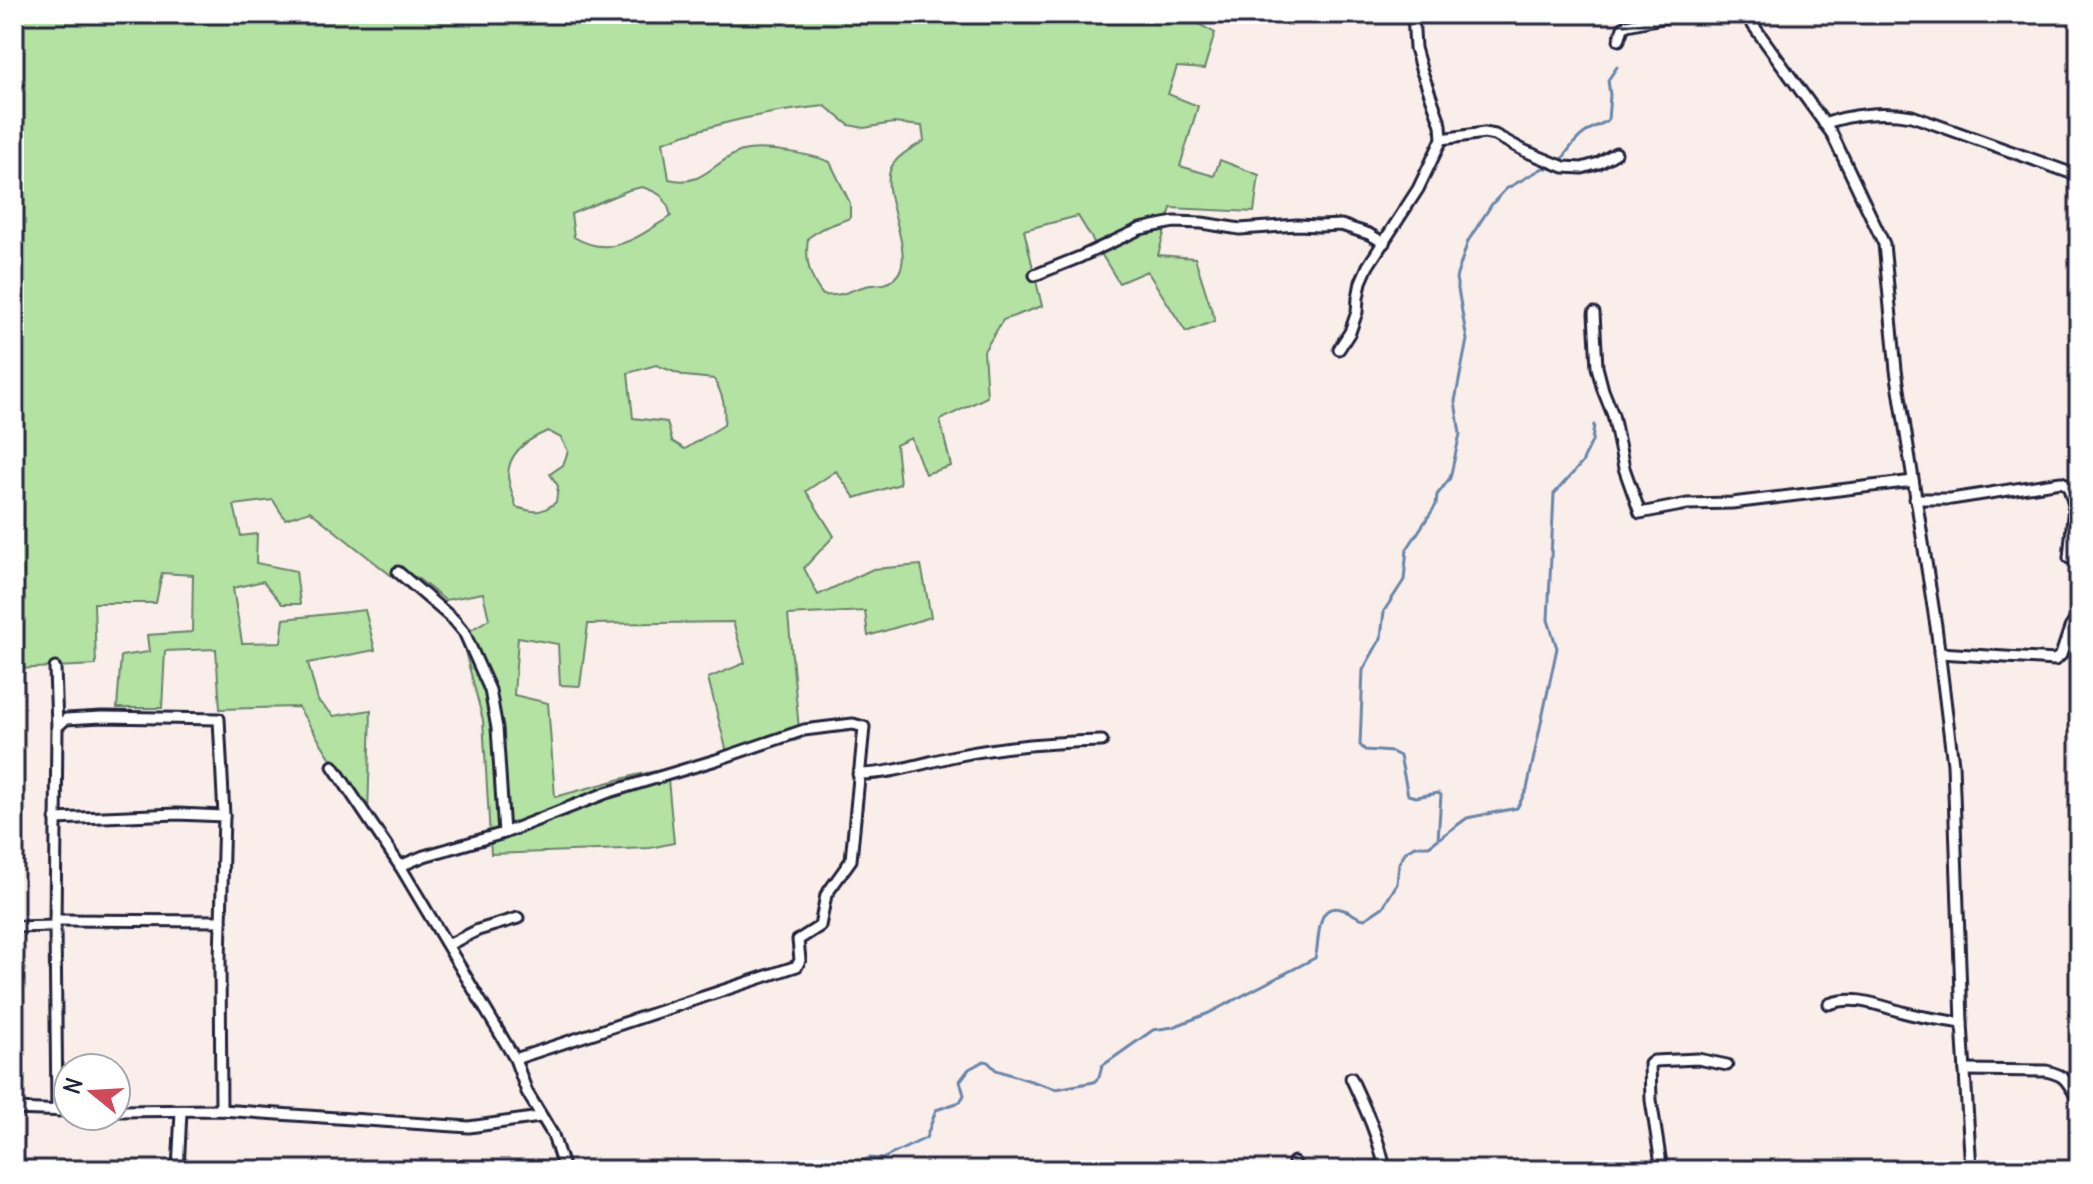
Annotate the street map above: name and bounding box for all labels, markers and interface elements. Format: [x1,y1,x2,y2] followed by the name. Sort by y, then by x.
[52,1052,132,1132] north arrow
[57,1074,89,1097] text: N

